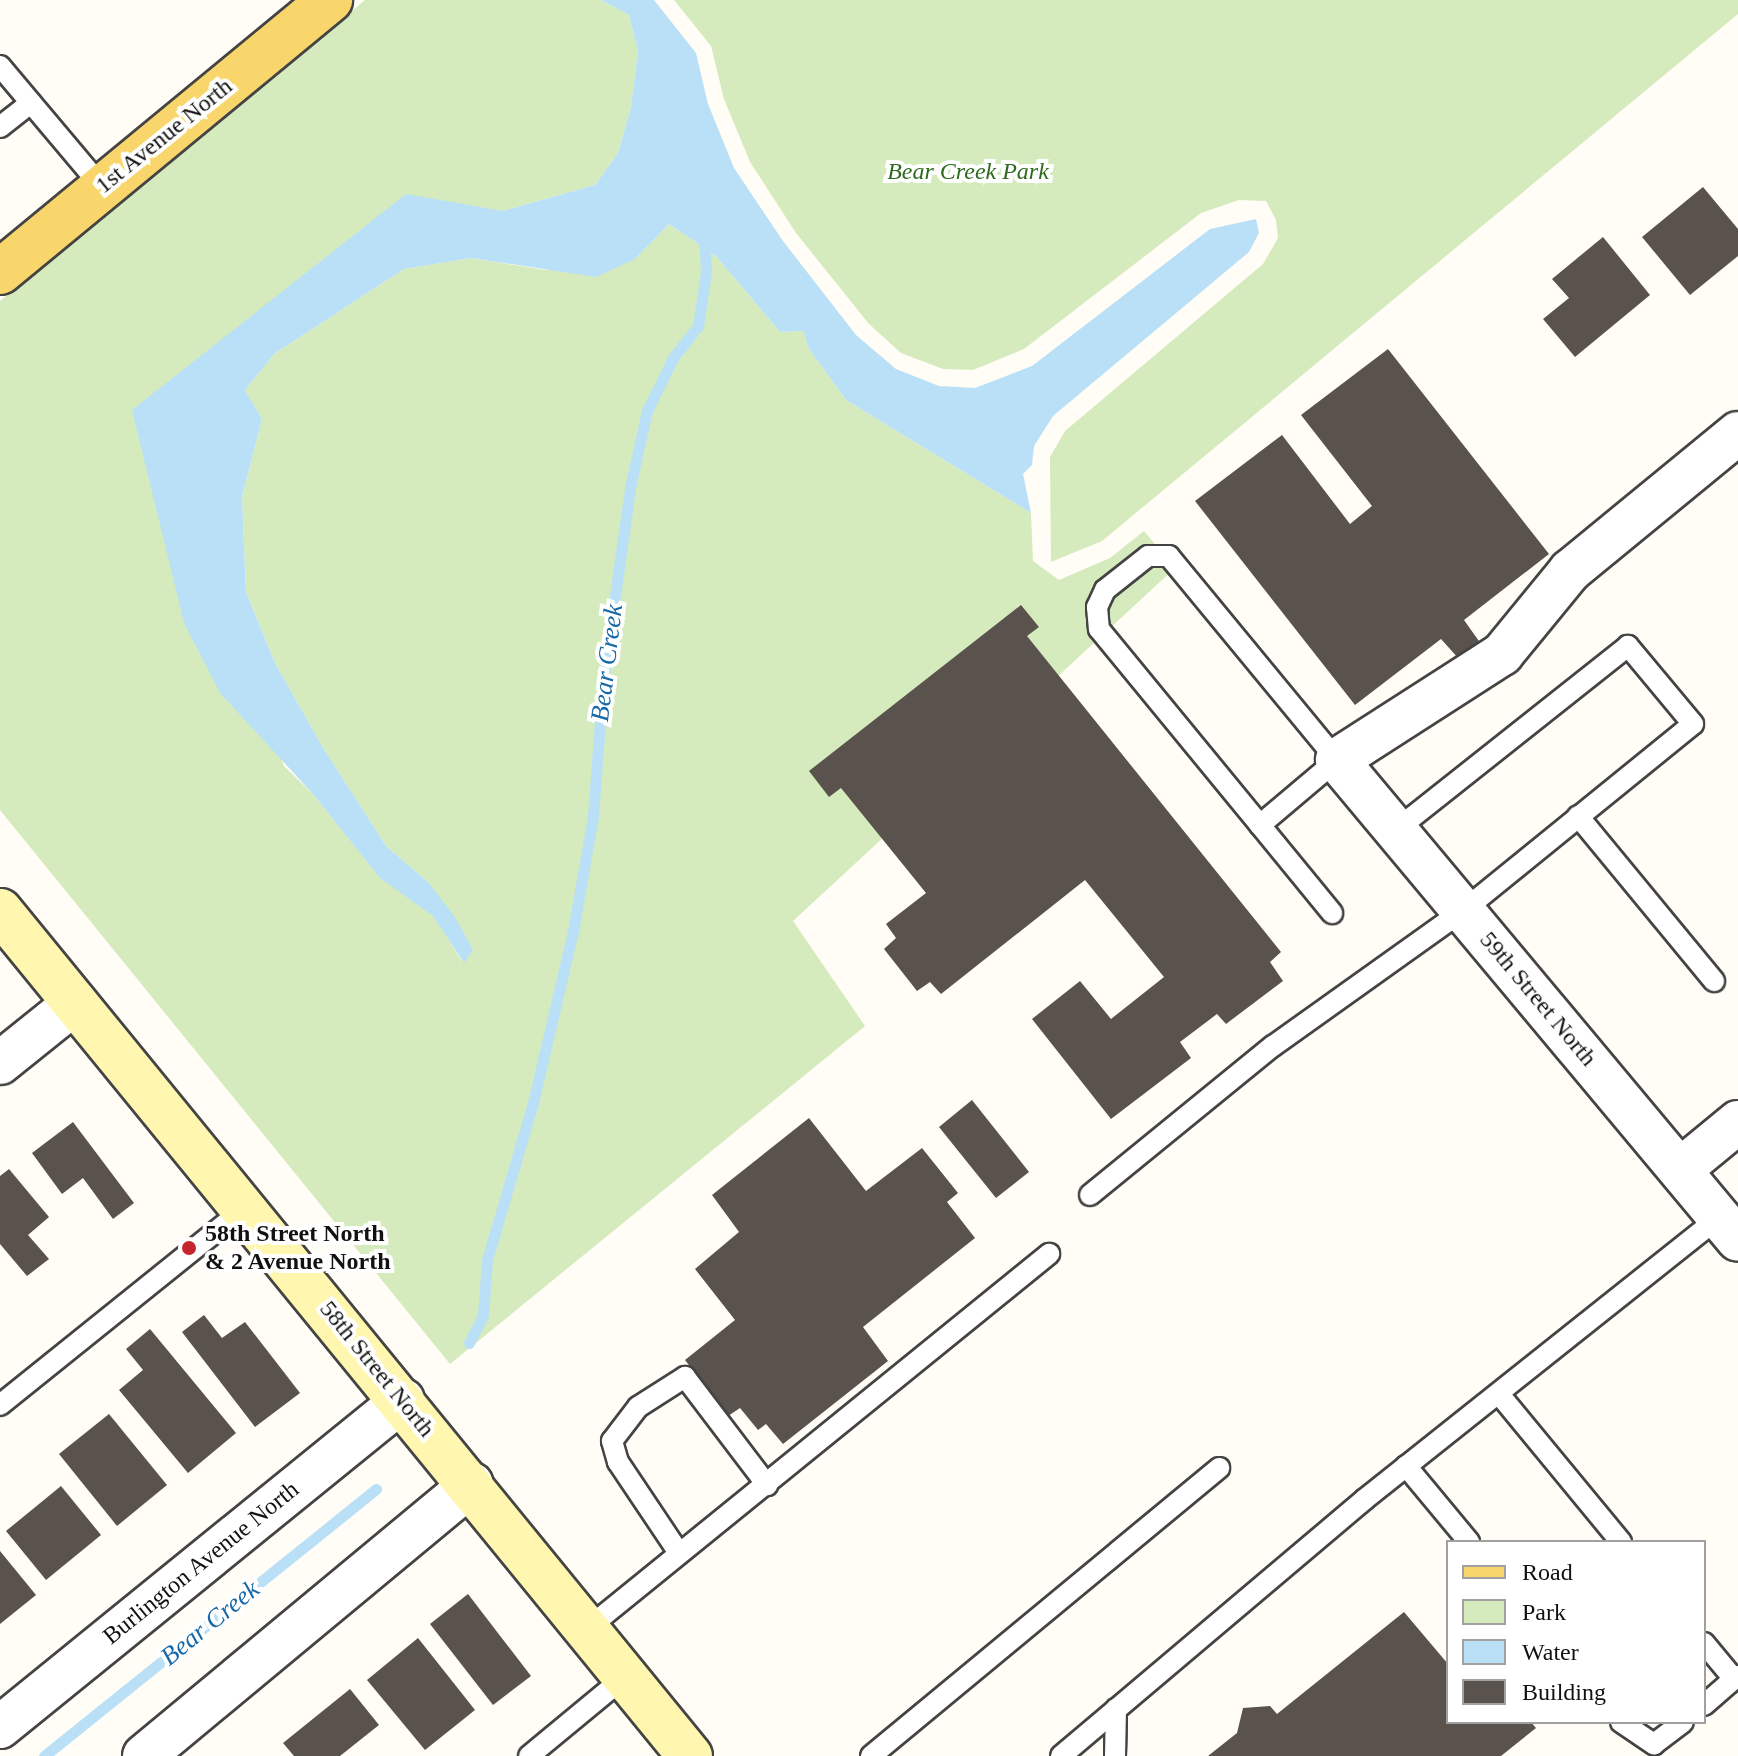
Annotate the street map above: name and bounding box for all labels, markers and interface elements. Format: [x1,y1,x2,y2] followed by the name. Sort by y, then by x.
[89,72,239,200] street label: 1st Avenue North
[887,158,1049,186] park label: Bear Creek Park
[584,602,630,724] water label: Bear Creek
[1473,926,1603,1072] street label: 59th Street North
[205,1220,392,1276] place label: 58th Street North & 2 Avenue North
[180,1239,198,1257] marker: 58th Street North & 2 Avenue North
[313,1295,441,1443] street label: 58th Street North
[97,1475,305,1651] street label: Burlington Avenue North
[1446,1540,1706,1724] legend
[1522,1559,1573,1585] text: Road
[154,1574,266,1672] water label: Bear Creek
[1522,1599,1566,1625] text: Park
[1522,1639,1579,1665] text: Water
[1522,1679,1606,1705] text: Building

